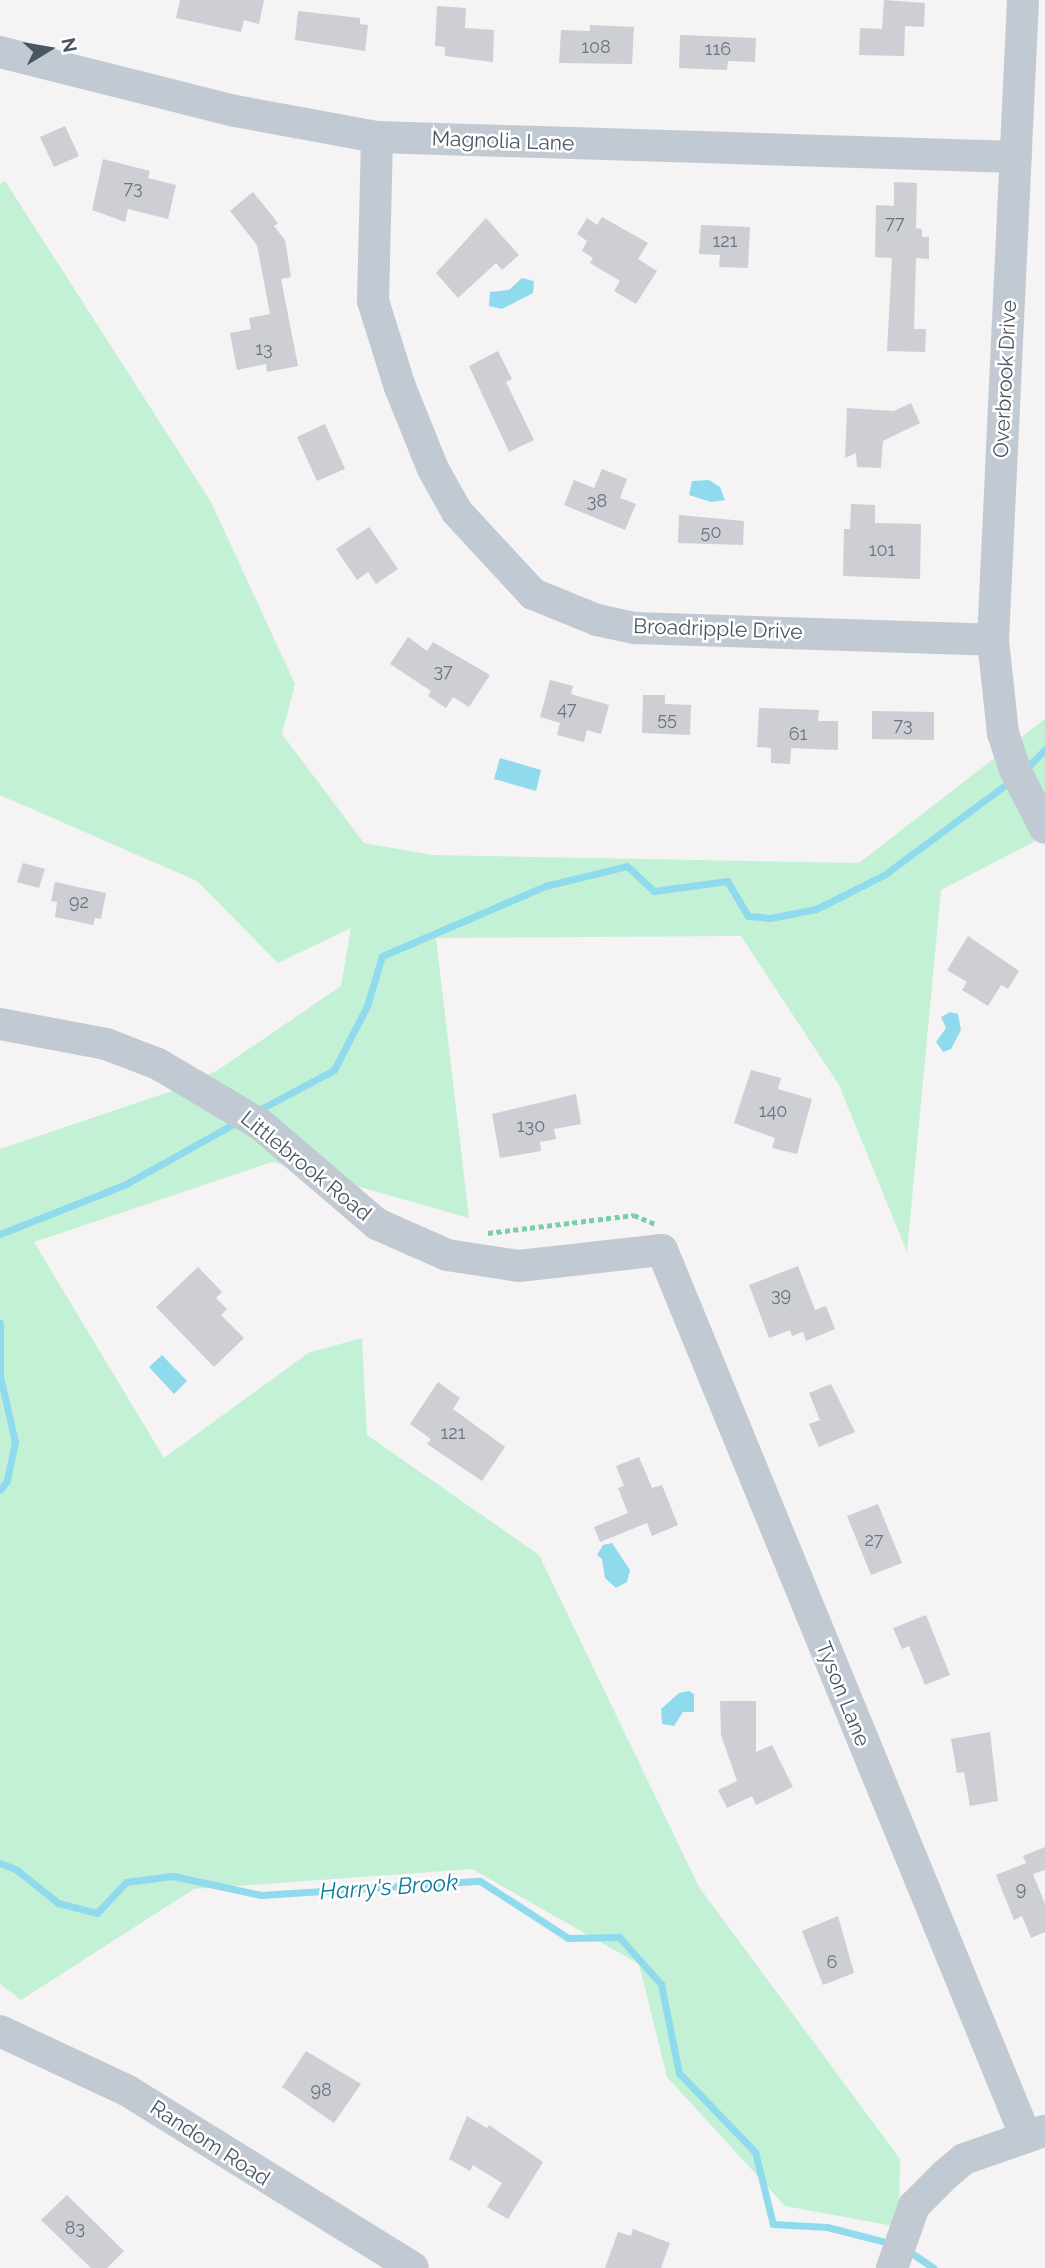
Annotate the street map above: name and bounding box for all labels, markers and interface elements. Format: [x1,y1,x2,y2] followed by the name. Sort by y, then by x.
[14,14,84,84] north arrow
[57,36,82,54] text: N
[581,36,611,58] house number: 108
[705,38,731,60] house number: 116
[431,126,575,156] street label: Magnolia Lane
[123,177,143,199] house number: 73
[885,212,905,234] house number: 77
[713,230,737,252] house number: 121
[988,300,1022,458] street label: Overbrook Drive
[255,338,273,360] house number: 13
[587,490,607,512] house number: 38
[701,521,721,543] house number: 50
[869,539,895,561] house number: 101
[633,613,803,645] street label: Broadripple Drive
[433,660,453,682] house number: 37
[557,698,577,720] house number: 47
[657,708,677,730] house number: 55
[893,714,913,736] house number: 73
[789,723,807,745] house number: 61
[69,891,89,913] house number: 92
[759,1100,787,1122] house number: 140
[236,1106,376,1226] street label: Littlebrook Road
[517,1115,545,1137] house number: 130
[771,1284,791,1306] house number: 39
[441,1422,465,1444] house number: 121
[864,1529,884,1551] house number: 27
[811,1638,875,1750] street label: Tyson Lane
[319,1868,459,1906] water label: Harry's Brook
[1016,1878,1026,1900] house number: 9
[827,1951,837,1973] house number: 6
[310,2079,332,2101] house number: 98
[145,2095,275,2191] street label: Random Road
[65,2217,85,2239] house number: 83

